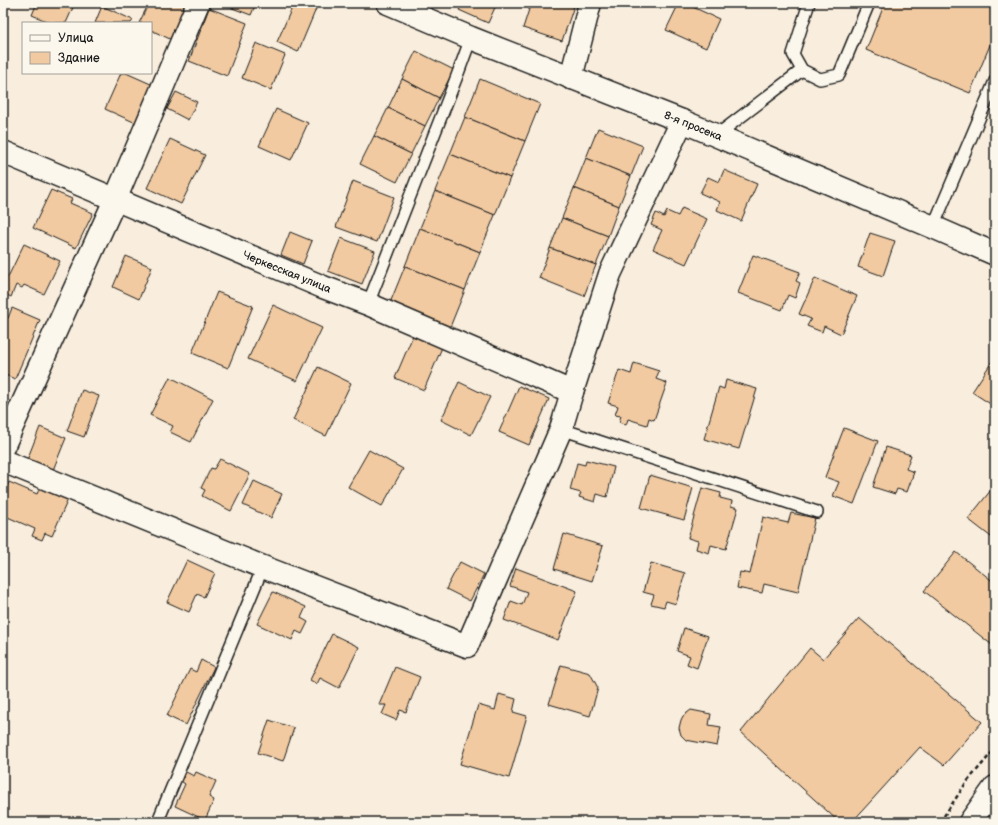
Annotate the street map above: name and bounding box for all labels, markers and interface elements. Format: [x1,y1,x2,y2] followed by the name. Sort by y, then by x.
[22,22,152,74] legend
[58,31,94,46] text: Улица
[58,51,100,66] text: Здание
[662,108,724,144] street label: 8-я просека
[241,248,334,296] street label: Черкесская улица

